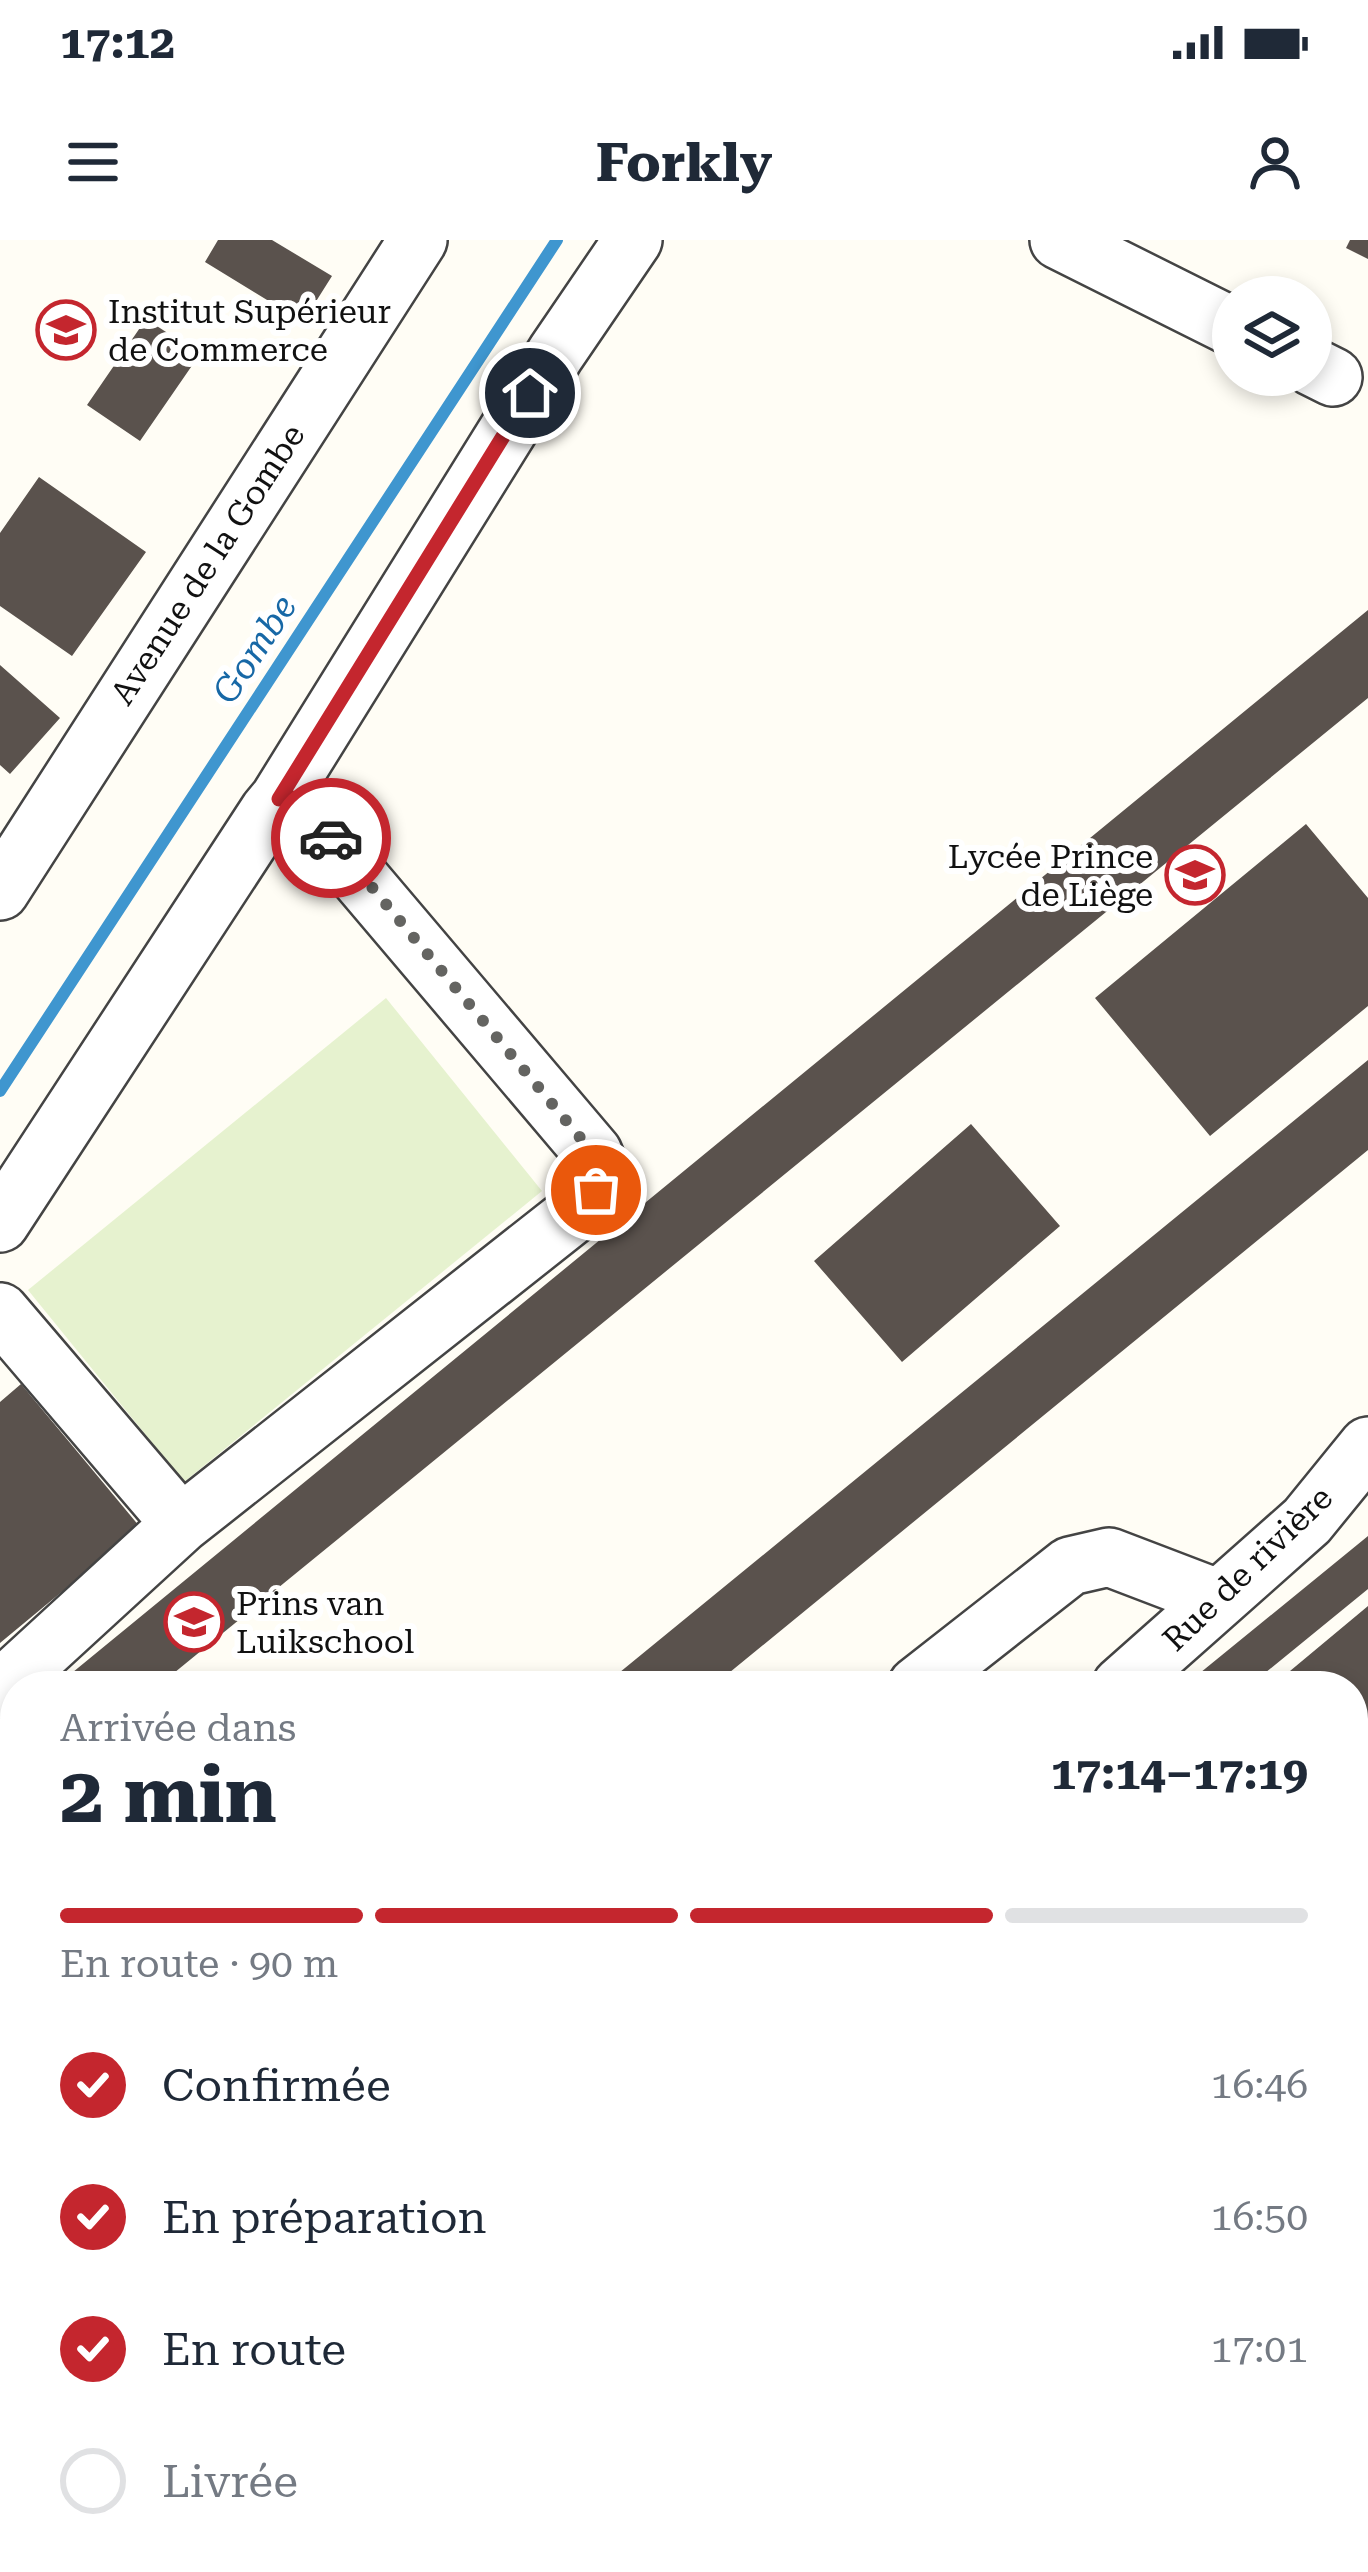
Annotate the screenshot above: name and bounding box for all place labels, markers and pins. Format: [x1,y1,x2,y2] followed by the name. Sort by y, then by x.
[108,292,391,369] place label: Institut Supérieur de Commerce
[35,299,97,361] school or university icon: Institut Supérieur de Commerce
[479,342,581,444] pin
[948,837,1153,914] place label: Lycée Prince de Liège
[1164,844,1226,906] school or university icon: Lycée Prince de Liège
[545,1139,647,1241] pin
[236,1584,414,1661] place label: Prins van Luikschool
[163,1591,225,1653] school or university icon: Prins van Luikschool

